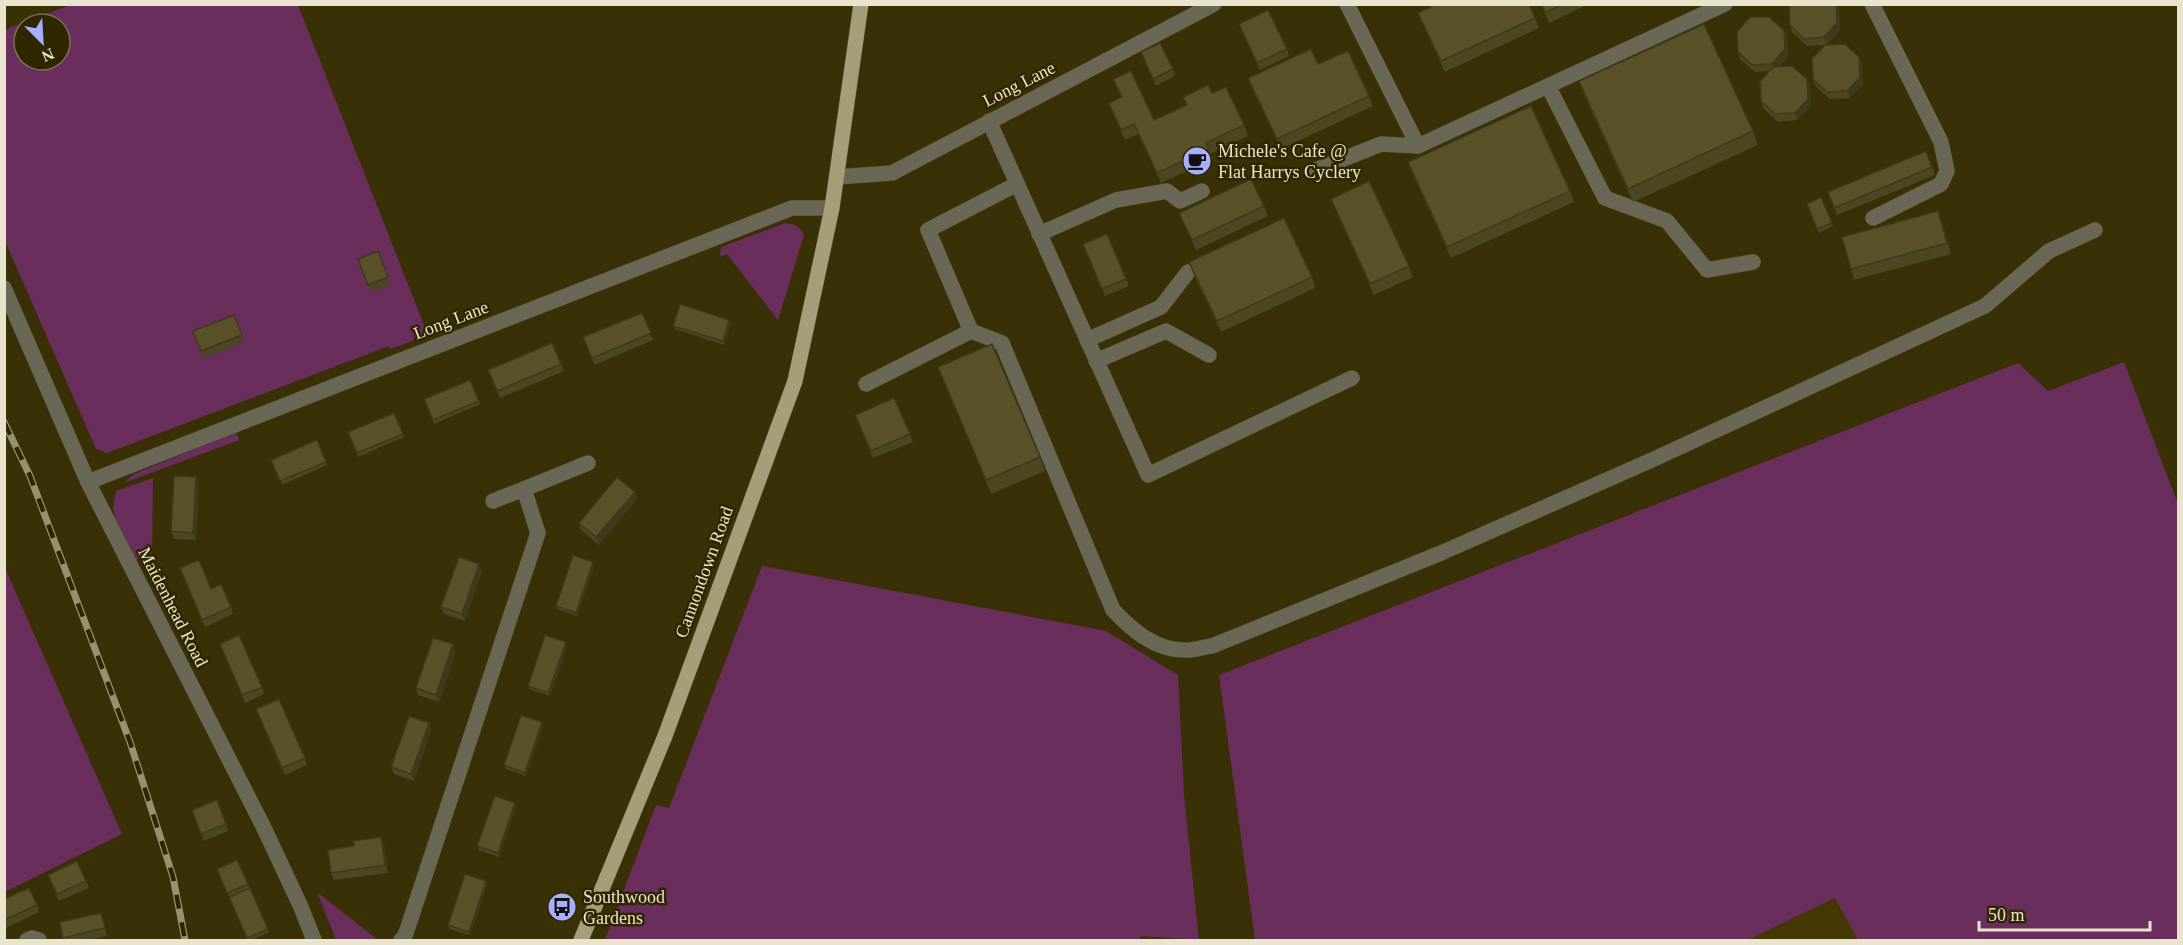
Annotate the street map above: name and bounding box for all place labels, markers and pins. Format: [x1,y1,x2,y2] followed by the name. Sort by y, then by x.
[1218,141,1361,182] place label: Michele's Cafe @ Flat Harrys Cyclery
[1181,145,1213,177] cafe icon: Michele's Cafe @ Flat Harrys Cyclery
[583,887,665,928] place label: Southwood Gardens
[546,891,578,923] bus stop icon: Southwood Gardens

